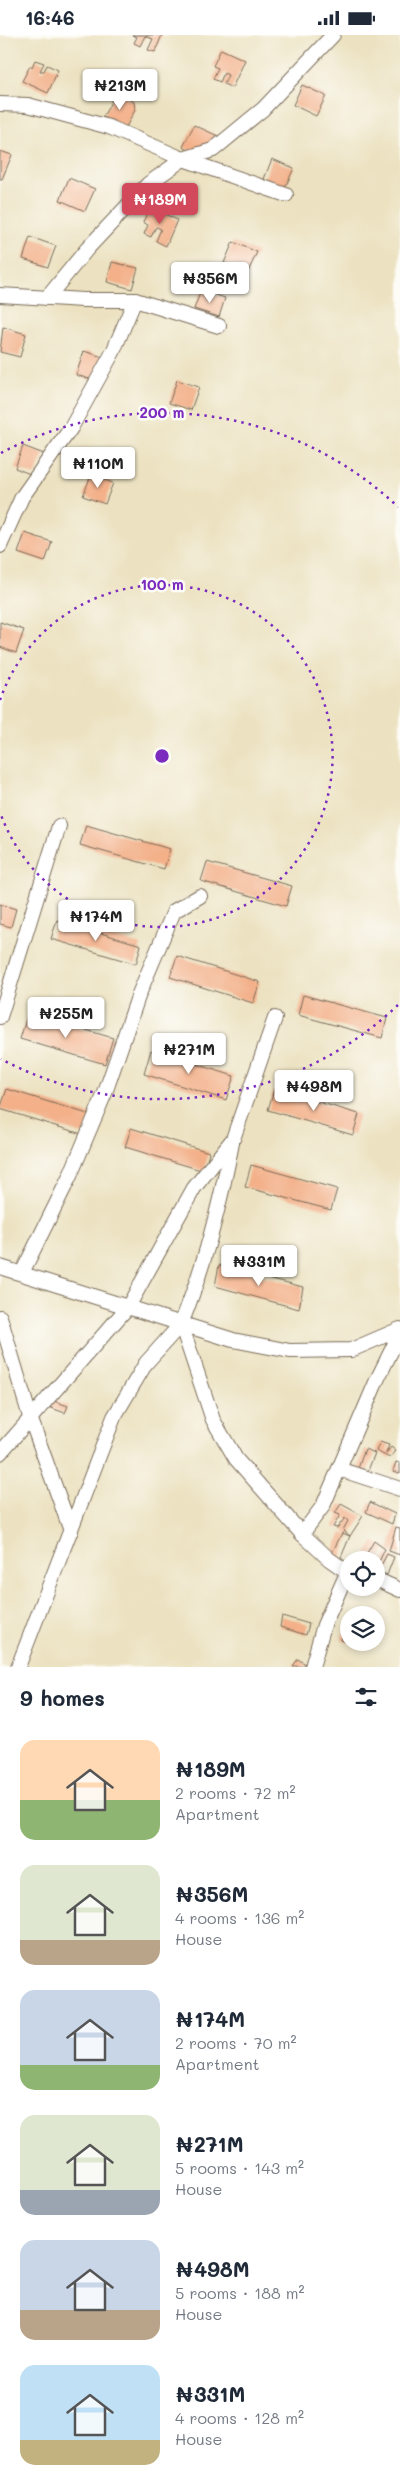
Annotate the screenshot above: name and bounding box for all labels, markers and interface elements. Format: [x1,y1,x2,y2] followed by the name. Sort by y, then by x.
[25,5,74,30] text: 16:46
[85,69,155,111] pin: ₦213M
[94,74,146,95] text: ₦213M
[125,183,195,225] pin: ₦189M
[133,188,187,209] text: ₦189M
[175,261,245,304] pin: ₦356M
[182,267,238,288] text: ₦356M
[140,402,185,422] text: 200 m
[63,447,133,489] pin: ₦110M
[72,452,124,473] text: ₦110M
[140,574,184,594] text: 100 m
[153,747,171,765] centre of rings
[61,899,131,942] pin: ₦174M
[69,905,123,926] text: ₦174M
[31,997,101,1039] pin: ₦255M
[39,1002,93,1023] text: ₦255M
[154,1033,224,1075] pin: ₦271M
[163,1038,215,1059] text: ₦271M
[279,1069,349,1112] pin: ₦498M
[285,1075,343,1096] text: ₦498M
[224,1245,294,1287] pin: ₦331M
[232,1250,286,1271] text: ₦331M
[340,1551,385,1651] map controls
[340,1551,385,1596] button: locate
[340,1606,385,1651] button: layers
[352,1683,380,1711] icon: filters
[20,1684,105,1711] text: 9 homes
[175,1755,246,1782] text: ₦189M
[60,1760,120,1820] icon: home
[175,1782,296,1803] text: 2 rooms · 72 m²
[175,1803,260,1824] text: Apartment
[175,1880,248,1907] text: ₦356M
[60,1885,120,1945] icon: home
[175,1907,304,1928] text: 4 rooms · 136 m²
[175,1928,222,1949] text: House
[175,2005,245,2032] text: ₦174M
[60,2010,120,2070] icon: home
[175,2032,296,2053] text: 2 rooms · 70 m²
[175,2053,260,2074] text: Apartment
[175,2130,244,2157] text: ₦271M
[60,2135,120,2195] icon: home
[175,2157,304,2178] text: 5 rooms · 143 m²
[175,2178,222,2199] text: House
[175,2255,250,2282] text: ₦498M
[60,2260,120,2320] icon: home
[175,2282,305,2303] text: 5 rooms · 188 m²
[175,2303,222,2324] text: House
[175,2380,245,2407] text: ₦331M
[60,2385,120,2445] icon: home
[175,2407,304,2428] text: 4 rooms · 128 m²
[175,2428,222,2449] text: House

